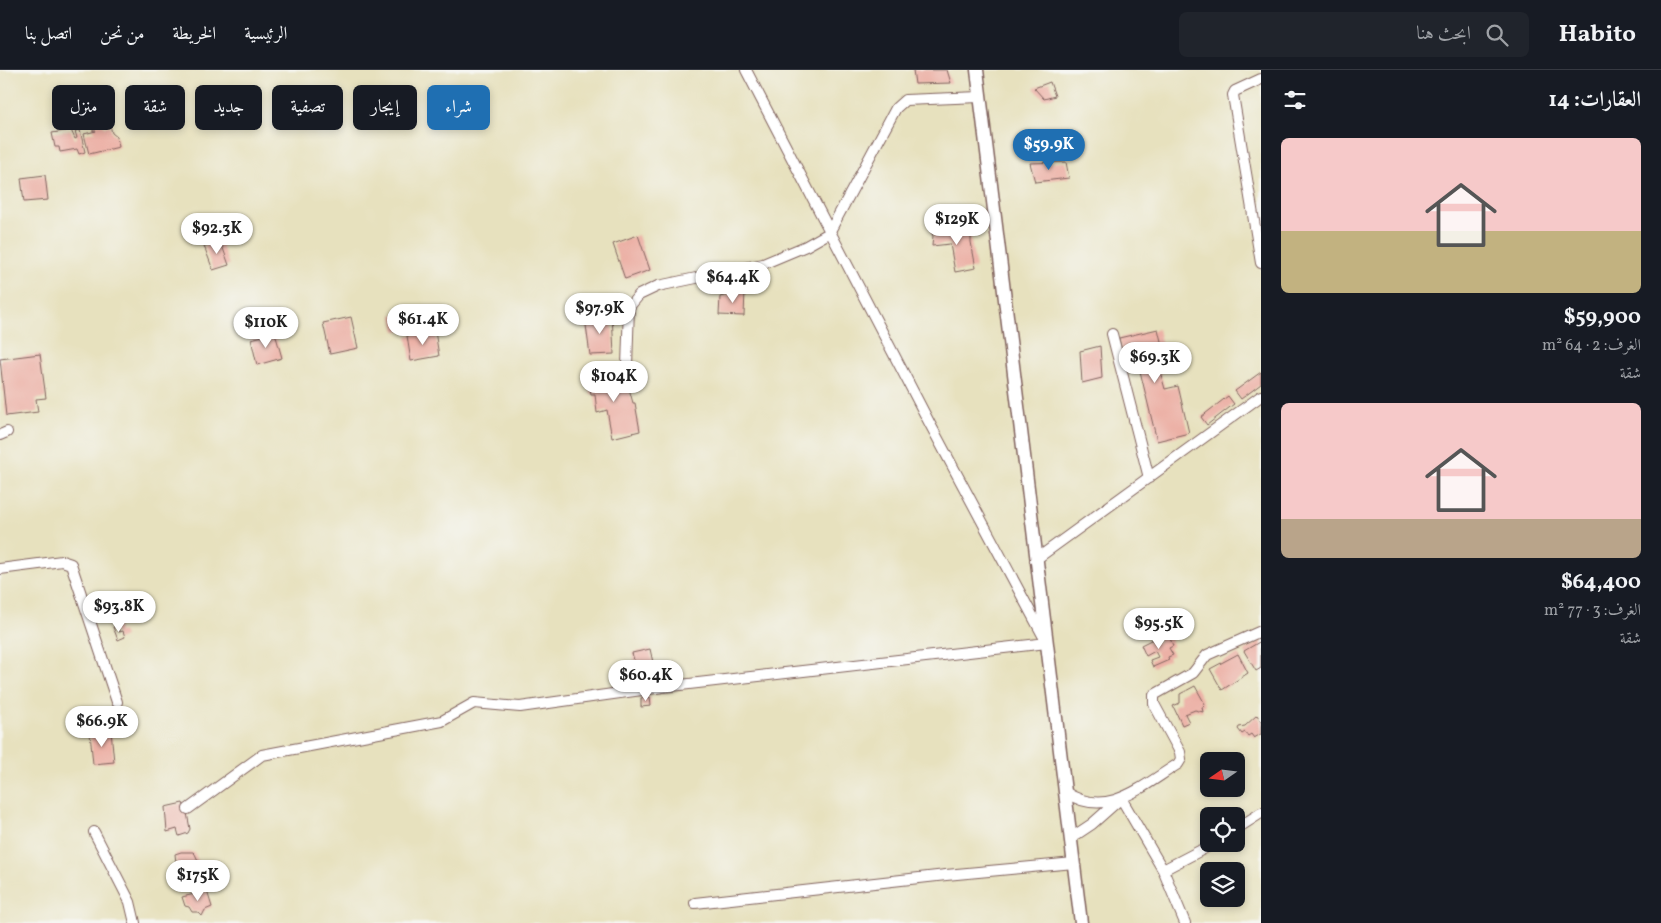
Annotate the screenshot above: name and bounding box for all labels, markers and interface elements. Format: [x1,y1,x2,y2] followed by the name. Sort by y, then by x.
[1179,12,1529,57] search box
[1559,18,1636,52] text: Habito
[1416,21,1471,47] text: ابحث هنا
[1483,21,1511,49] icon: search
[25,22,72,47] text: اتصل بنا
[100,22,144,47] text: من نحن
[172,22,216,47] text: الخريطة
[244,22,287,47] text: الرئيسية
[52,85,115,130] chip: منزل
[125,85,185,130] chip: شقة
[195,85,262,130] chip: جديد
[272,85,343,130] chip: تصفية
[353,85,417,130] chip: إيجار
[427,85,490,130] chip: شراء
[1281,86,1309,114] icon: filters
[1549,86,1641,115] text: العقارات: 14
[1008,128,1090,171] pin: $59.9K
[1024,134,1074,156] text: $59.9K
[1416,170,1506,260] icon: home
[922,204,992,246] pin: $129K
[935,209,979,231] text: $129K
[176,212,258,255] pin: $92.3K
[192,218,242,240] text: $92.3K
[692,262,774,304] pin: $64.4K
[706,267,760,289] text: $64.4K
[559,292,641,335] pin: $97.9K
[576,298,624,320] text: $97.9K
[1564,303,1641,332] text: $59,900
[382,304,464,346] pin: $61.4K
[231,306,301,349] pin: $110K
[398,309,448,331] text: $61.4K
[244,312,288,334] text: $110K
[1542,335,1641,357] text: الغرف: 2 · 64 m²
[1114,342,1196,384] pin: $69.3K
[1130,347,1180,369] text: $69.3K
[579,360,649,403] pin: $104K
[1620,363,1641,385] text: شقة
[591,366,637,388] text: $104K
[1416,435,1506,525] icon: home
[1561,568,1641,597] text: $64,400
[78,590,160,633] pin: $93.8K
[94,596,144,618] text: $93.8K
[1544,600,1641,622] text: الغرف: 3 · 77 m²
[1118,608,1200,650] pin: $95.5K
[1134,613,1184,635] text: $95.5K
[1620,628,1641,650] text: شقة
[605,660,687,702] pin: $60.4K
[619,665,673,687] text: $60.4K
[61,706,143,748] pin: $66.9K
[76,711,128,733] text: $66.9K
[1200,752,1245,798] north arrow
[1200,752,1245,907] map controls
[1200,807,1245,852] button: locate
[163,860,233,902] pin: $175K
[1200,862,1245,907] button: layers
[177,865,219,887] text: $175K

